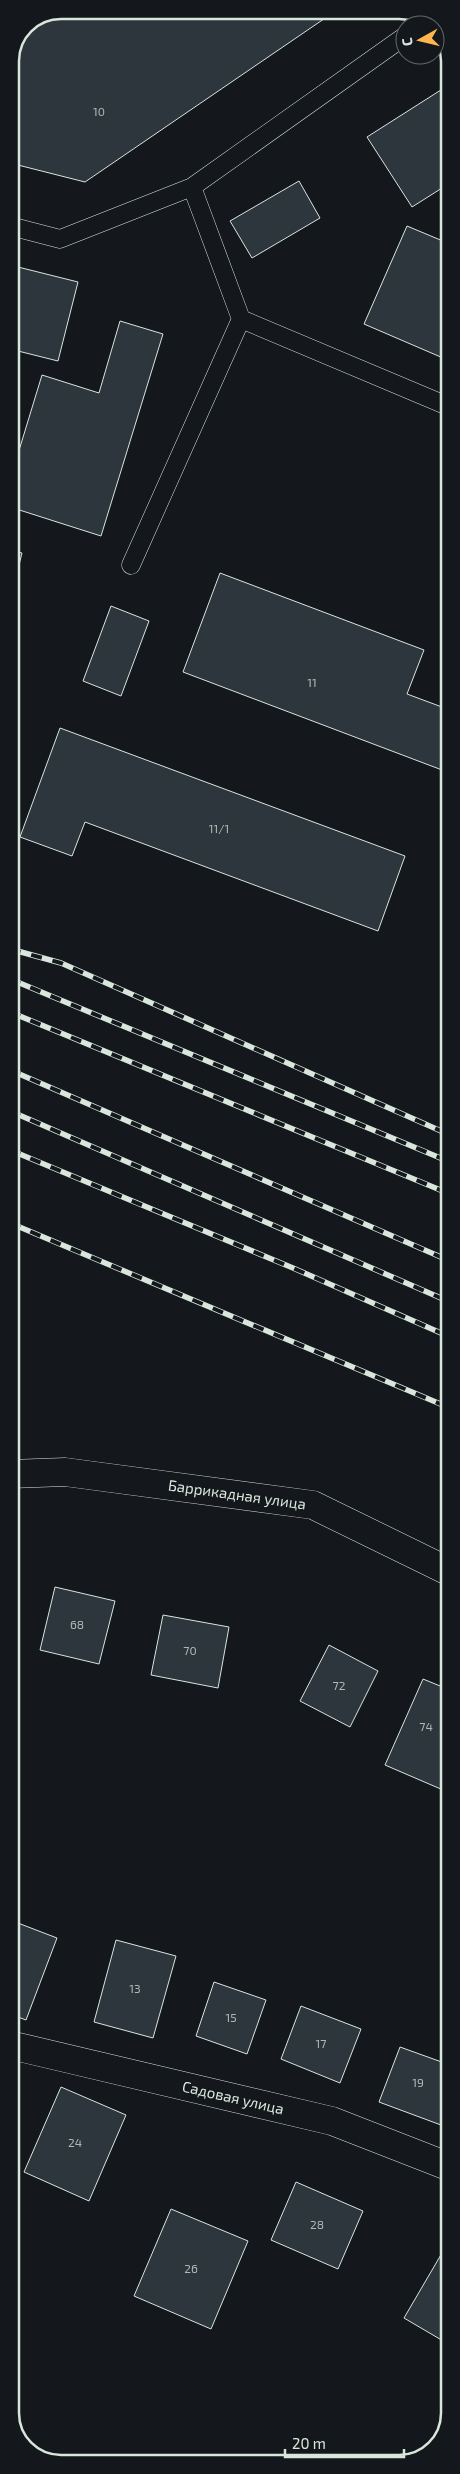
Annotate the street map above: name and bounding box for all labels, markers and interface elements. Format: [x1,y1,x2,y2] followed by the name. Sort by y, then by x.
[395,15,445,65] north arrow
[398,37,416,47] text: С
[93,104,105,118] house number: 10
[307,675,317,689] house number: 11
[209,821,229,835] house number: 11/1
[167,1475,307,1514] street label: Баррикадная улица
[70,1617,84,1631] house number: 68
[183,1643,197,1657] house number: 70
[333,1678,346,1692] house number: 72
[419,1719,433,1733] house number: 74
[129,1981,141,1995] house number: 13
[225,2010,237,2024] house number: 15
[316,2036,326,2050] house number: 17
[412,2075,424,2089] house number: 19
[180,2077,286,2118] street label: Садовая улица
[68,2135,82,2149] house number: 24
[310,2217,324,2231] house number: 28
[184,2261,198,2275] house number: 26
[285,2426,404,2458] scale bar
[292,2434,326,2452] text: 20 m

